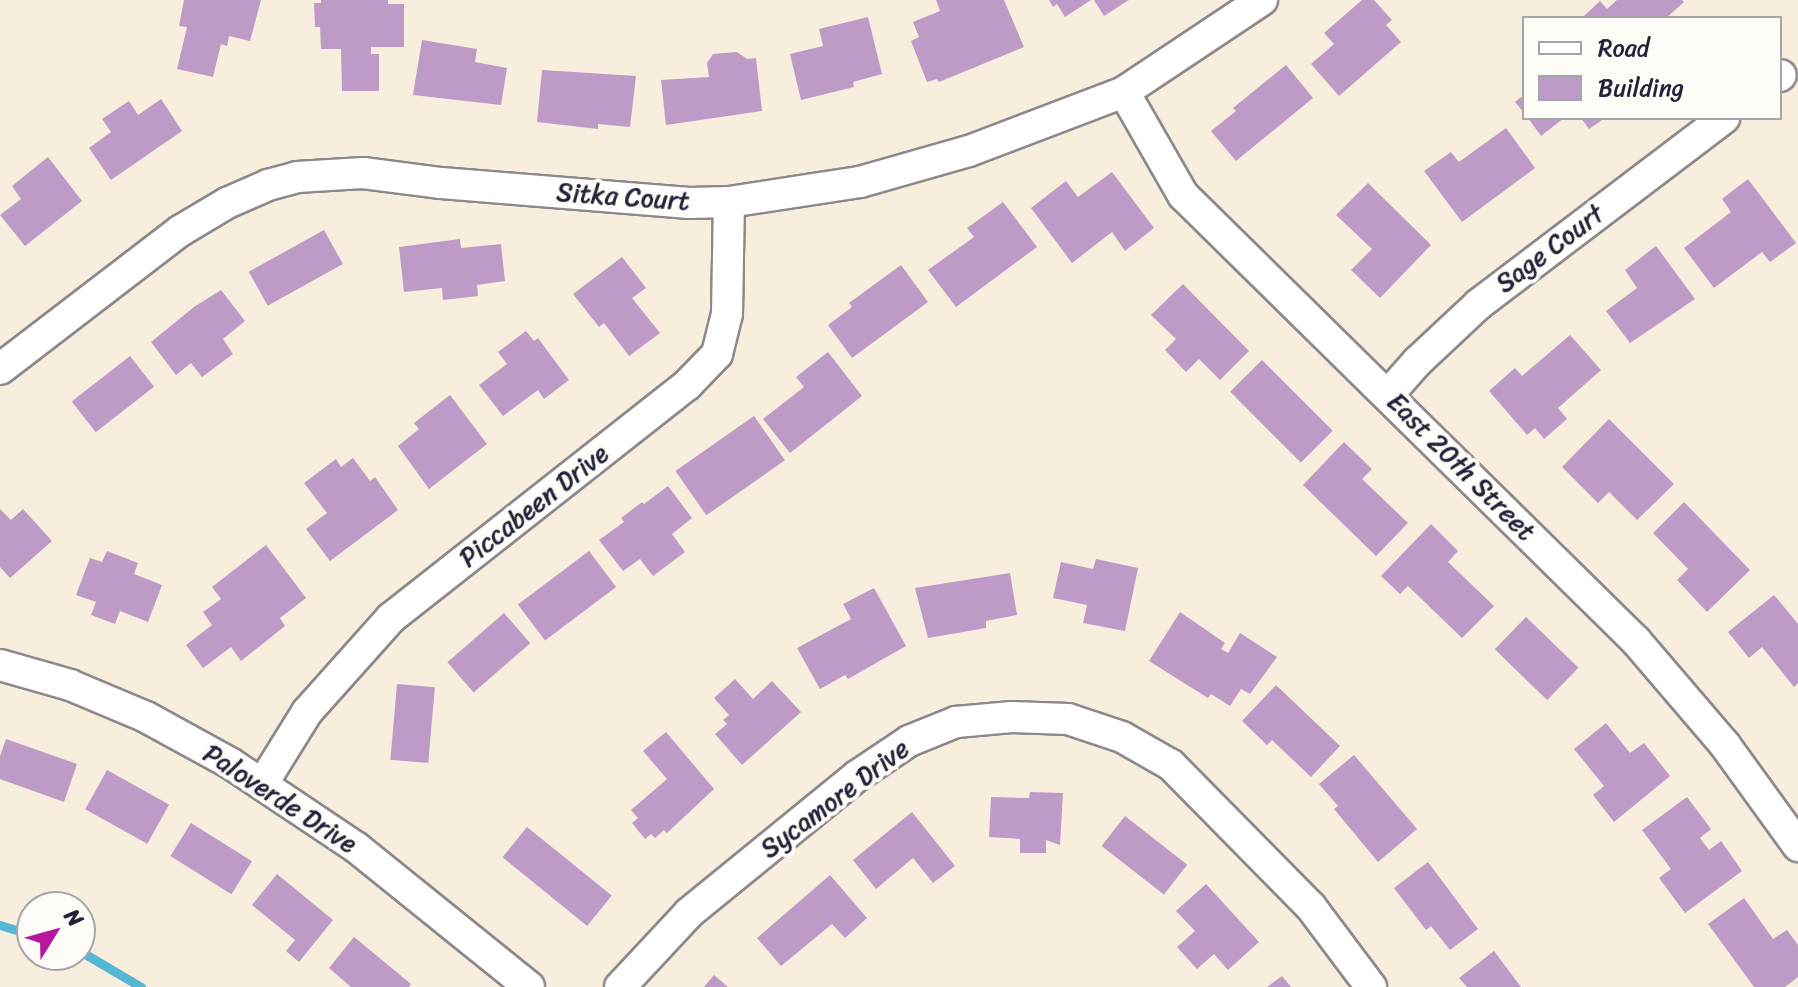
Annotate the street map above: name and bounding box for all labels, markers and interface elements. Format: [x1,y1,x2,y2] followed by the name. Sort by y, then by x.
[1522,16,1782,120] legend
[1598,27,1649,69] text: Road
[1598,67,1684,109] text: Building
[555,177,691,217] street label: Sitka Court
[1489,198,1611,300] street label: Sage Court
[1381,387,1541,547] street label: East 20th Street
[453,438,615,574] street label: Piccabeen Drive
[755,733,915,865] street label: Sycamore Drive
[197,738,363,860] street label: Paloverde Drive
[16,891,96,971] north arrow
[54,900,94,935] text: N

